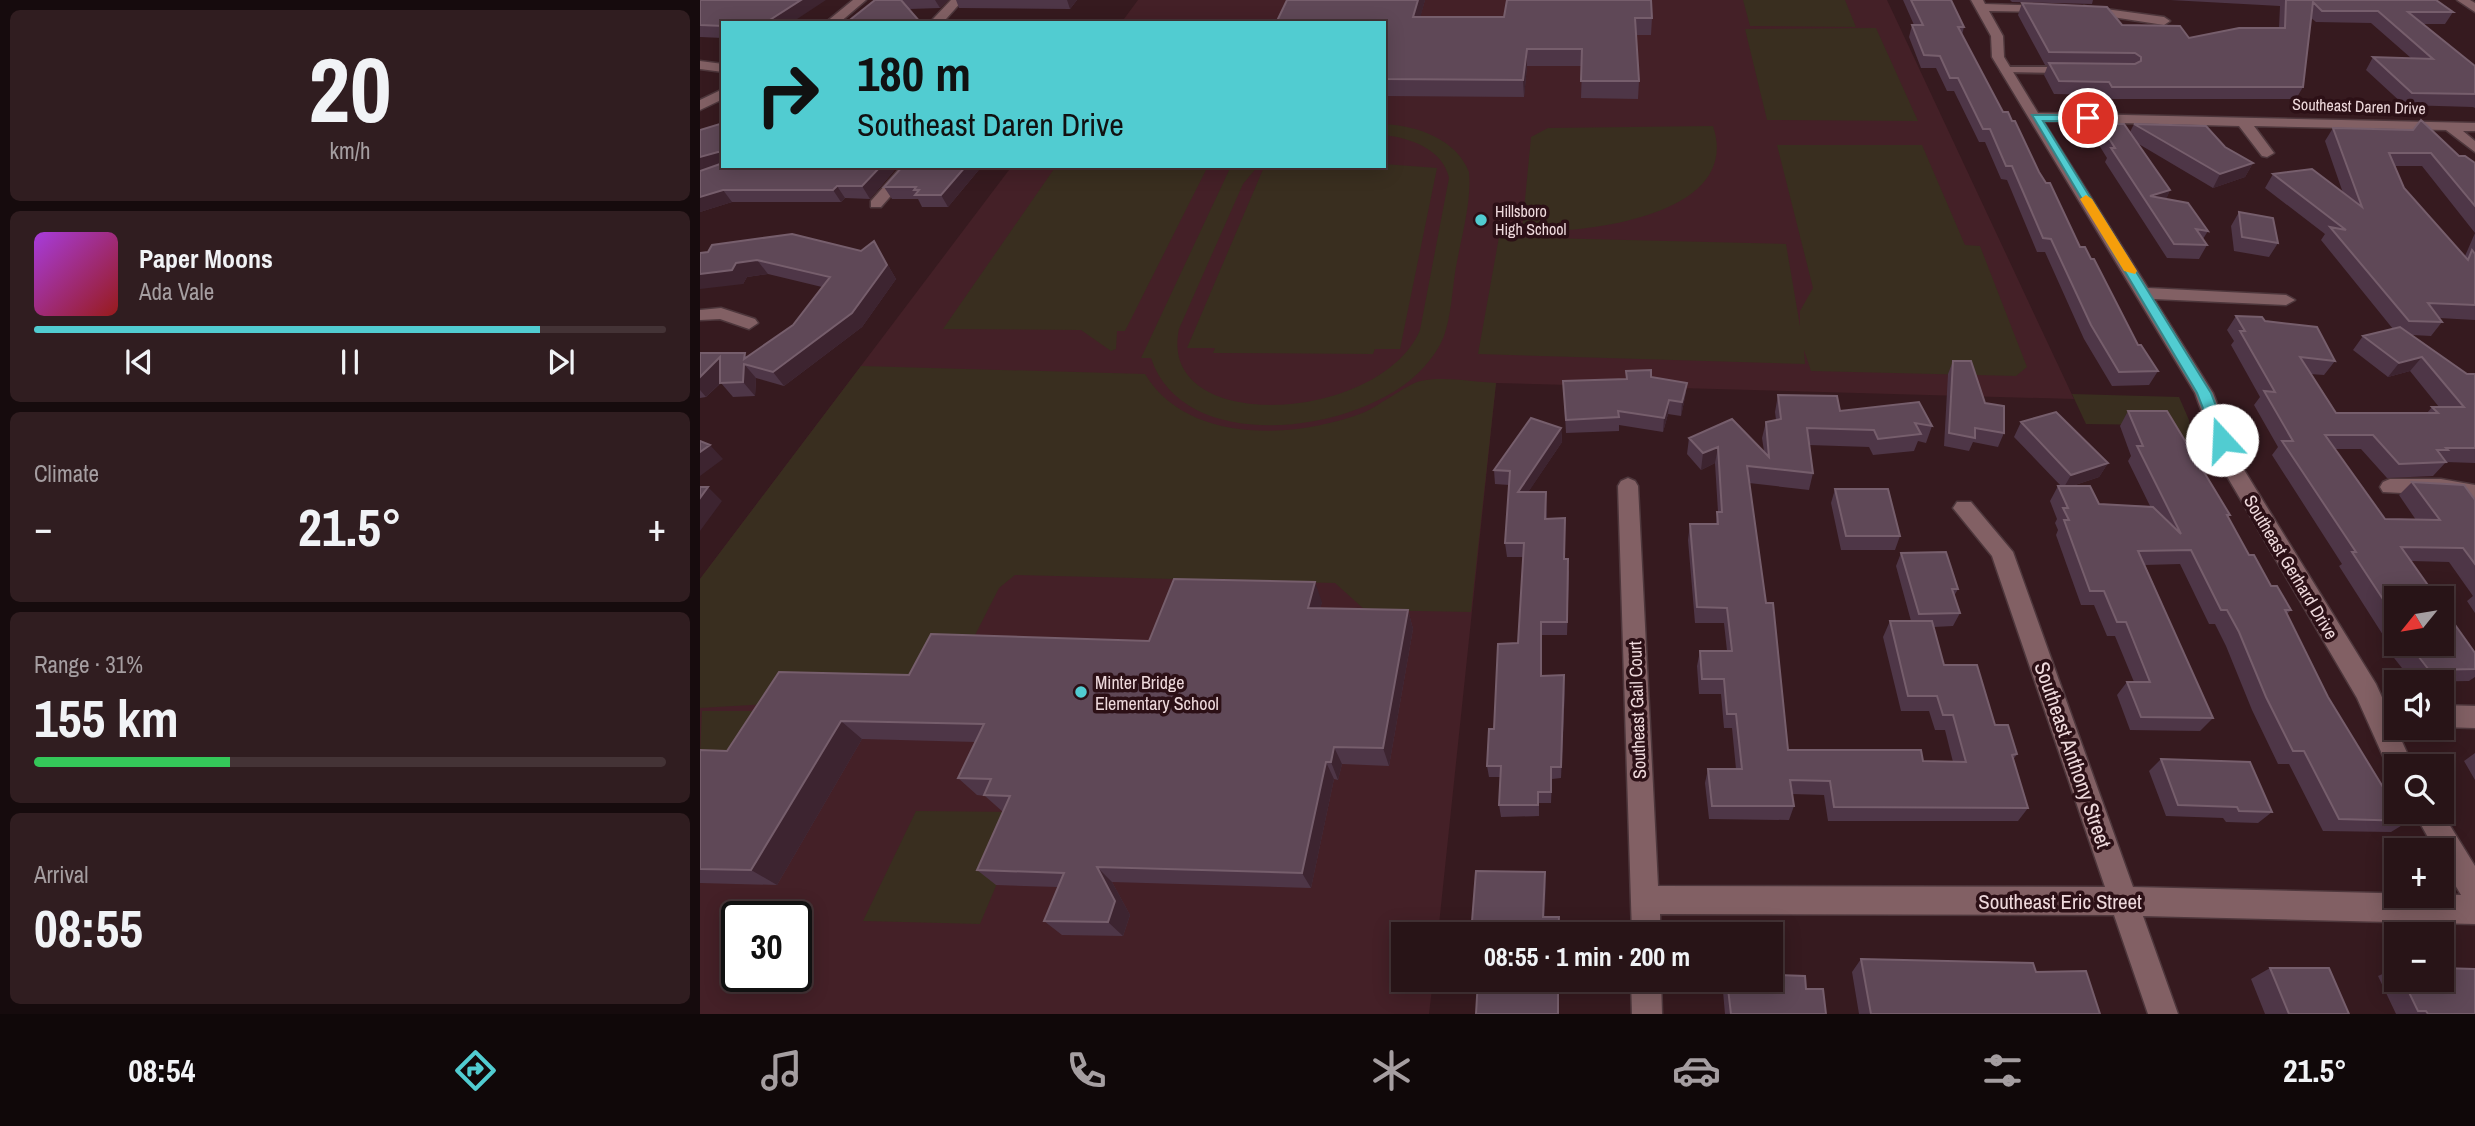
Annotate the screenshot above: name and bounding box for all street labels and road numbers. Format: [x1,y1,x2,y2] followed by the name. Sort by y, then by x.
[2292,93,2426,119] street label: Southeast Daren Drive
[2238,490,2344,644] street label: Southeast Gerhard Drive
[1622,641,1652,779] street label: Southeast Gail Court
[2027,658,2119,852] street label: Southeast Anthony Street
[1978,887,2142,916] street label: Southeast Eric Street

